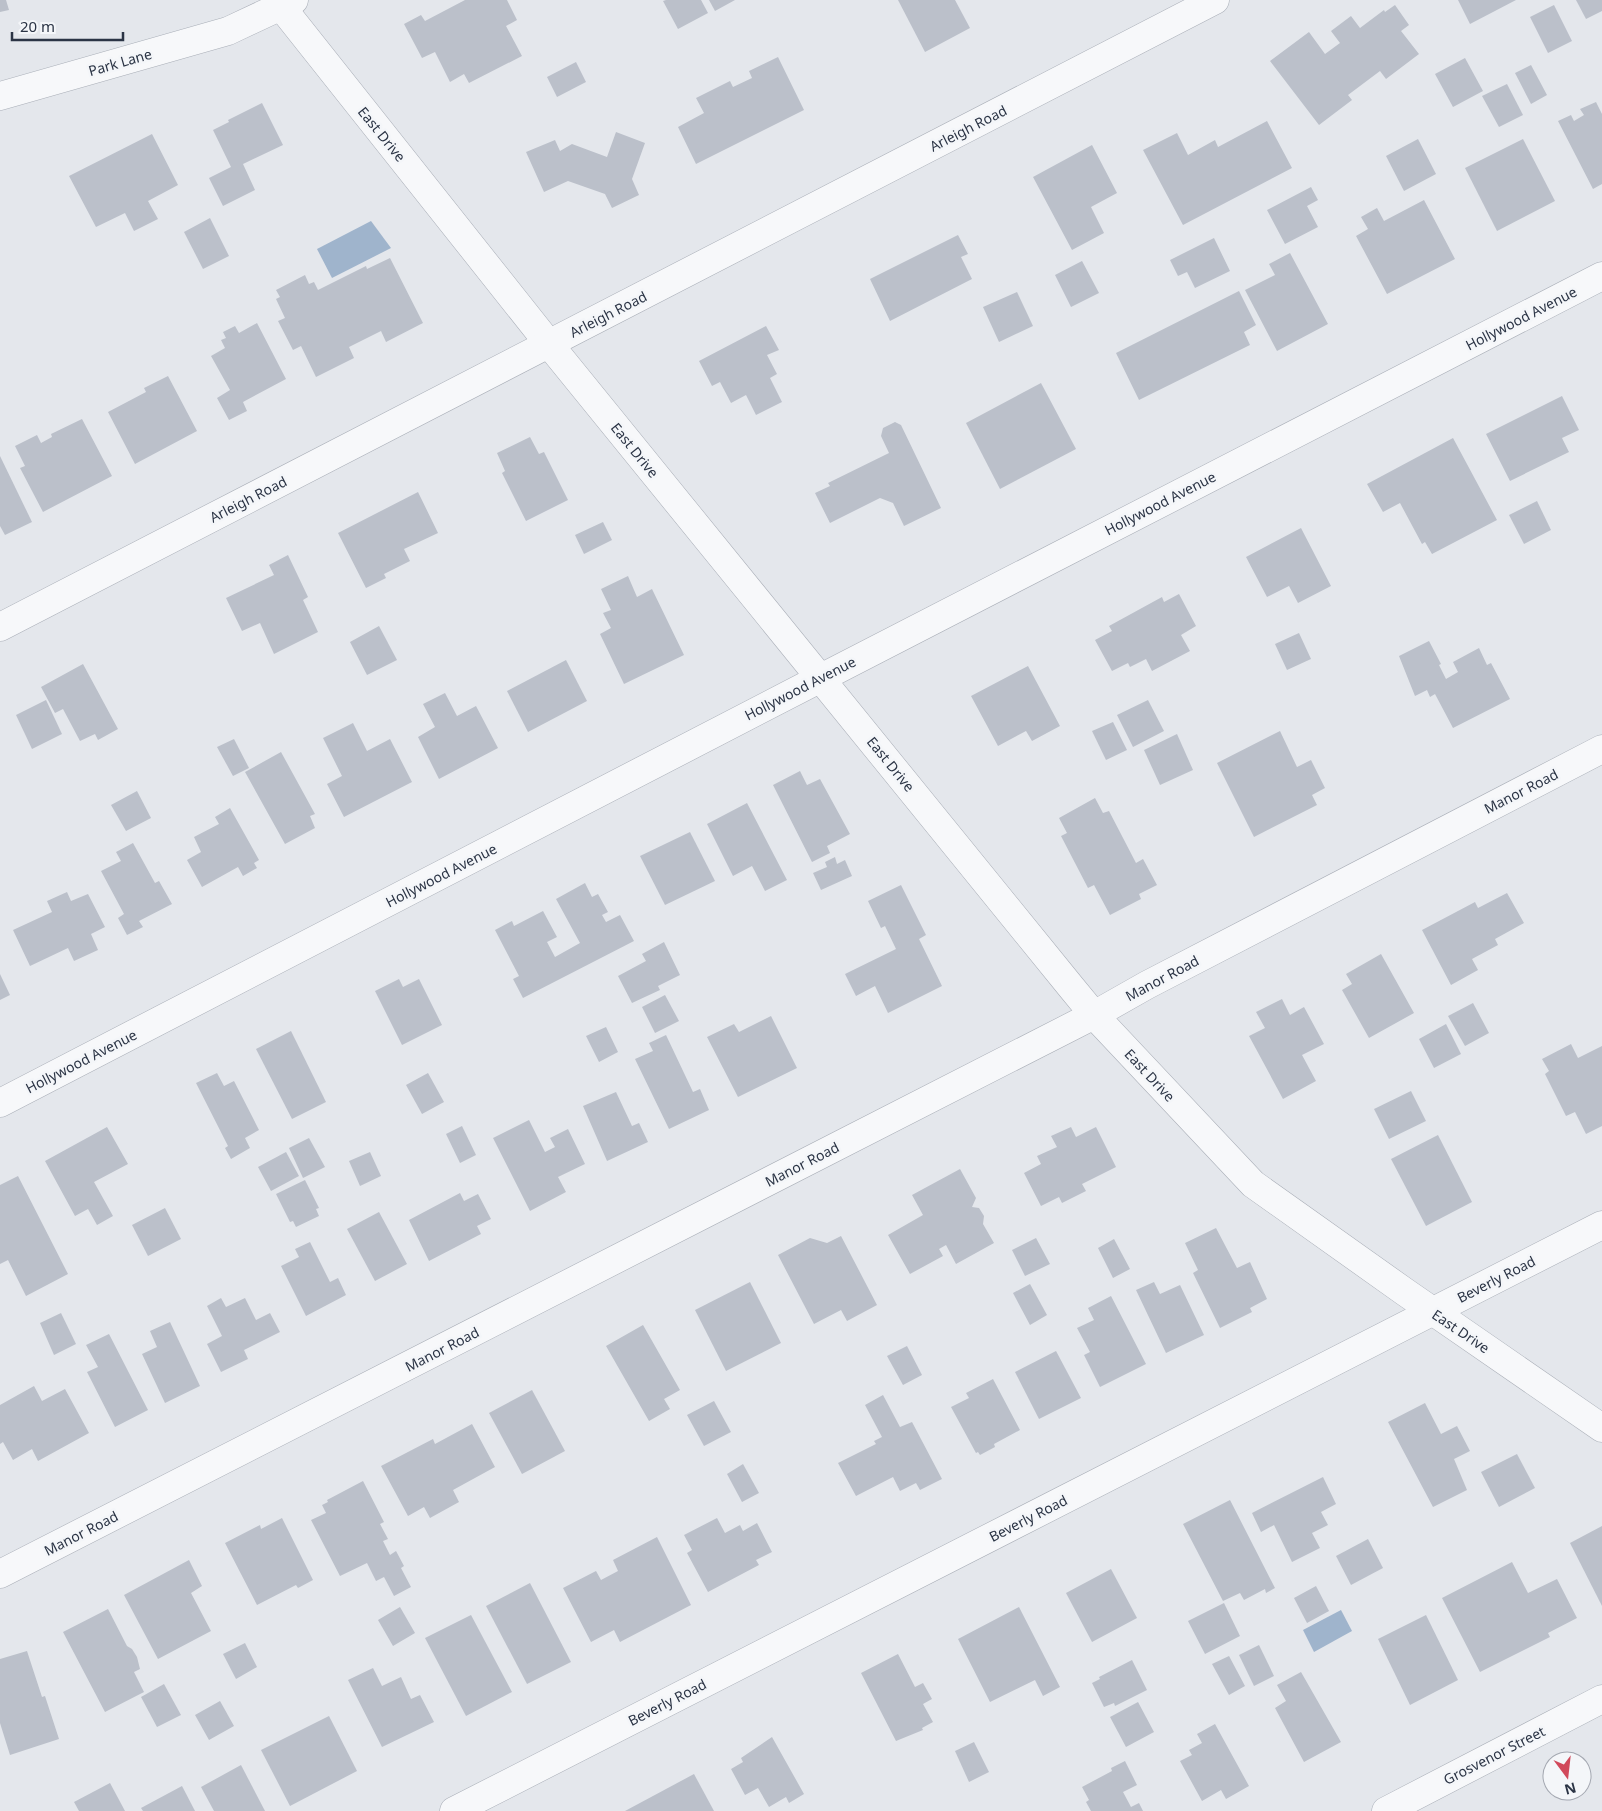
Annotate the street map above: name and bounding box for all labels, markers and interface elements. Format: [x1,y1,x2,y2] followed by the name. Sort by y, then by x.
[12,10,124,42] scale bar
[20,16,55,36] text: 20 m
[86,44,154,80] street label: Park Lane
[926,100,1010,156] street label: Arleigh Road
[354,103,410,166] street label: East Drive
[1462,282,1580,354] street label: Hollywood Avenue
[566,286,650,342] street label: Arleigh Road
[607,419,663,482] street label: East Drive
[1101,467,1219,539] street label: Hollywood Avenue
[206,471,290,527] street label: Arleigh Road
[741,652,859,724] street label: Hollywood Avenue
[863,733,919,796] street label: East Drive
[1481,764,1561,818] street label: Manor Road
[382,839,500,911] street label: Hollywood Avenue
[1122,951,1202,1005] street label: Manor Road
[22,1025,140,1097] street label: Hollywood Avenue
[1121,1045,1179,1106] street label: East Drive
[762,1137,842,1191] street label: Manor Road
[1454,1251,1538,1307] street label: Beverly Road
[1428,1305,1494,1357] street label: East Drive
[402,1322,482,1376] street label: Manor Road
[986,1490,1070,1546] street label: Beverly Road
[41,1506,121,1560] street label: Manor Road
[625,1674,709,1730] street label: Beverly Road
[1440,1721,1548,1789] street label: Grosvenor Street
[1542,1751,1592,1801] north arrow
[1563,1778,1578,1800] text: N

